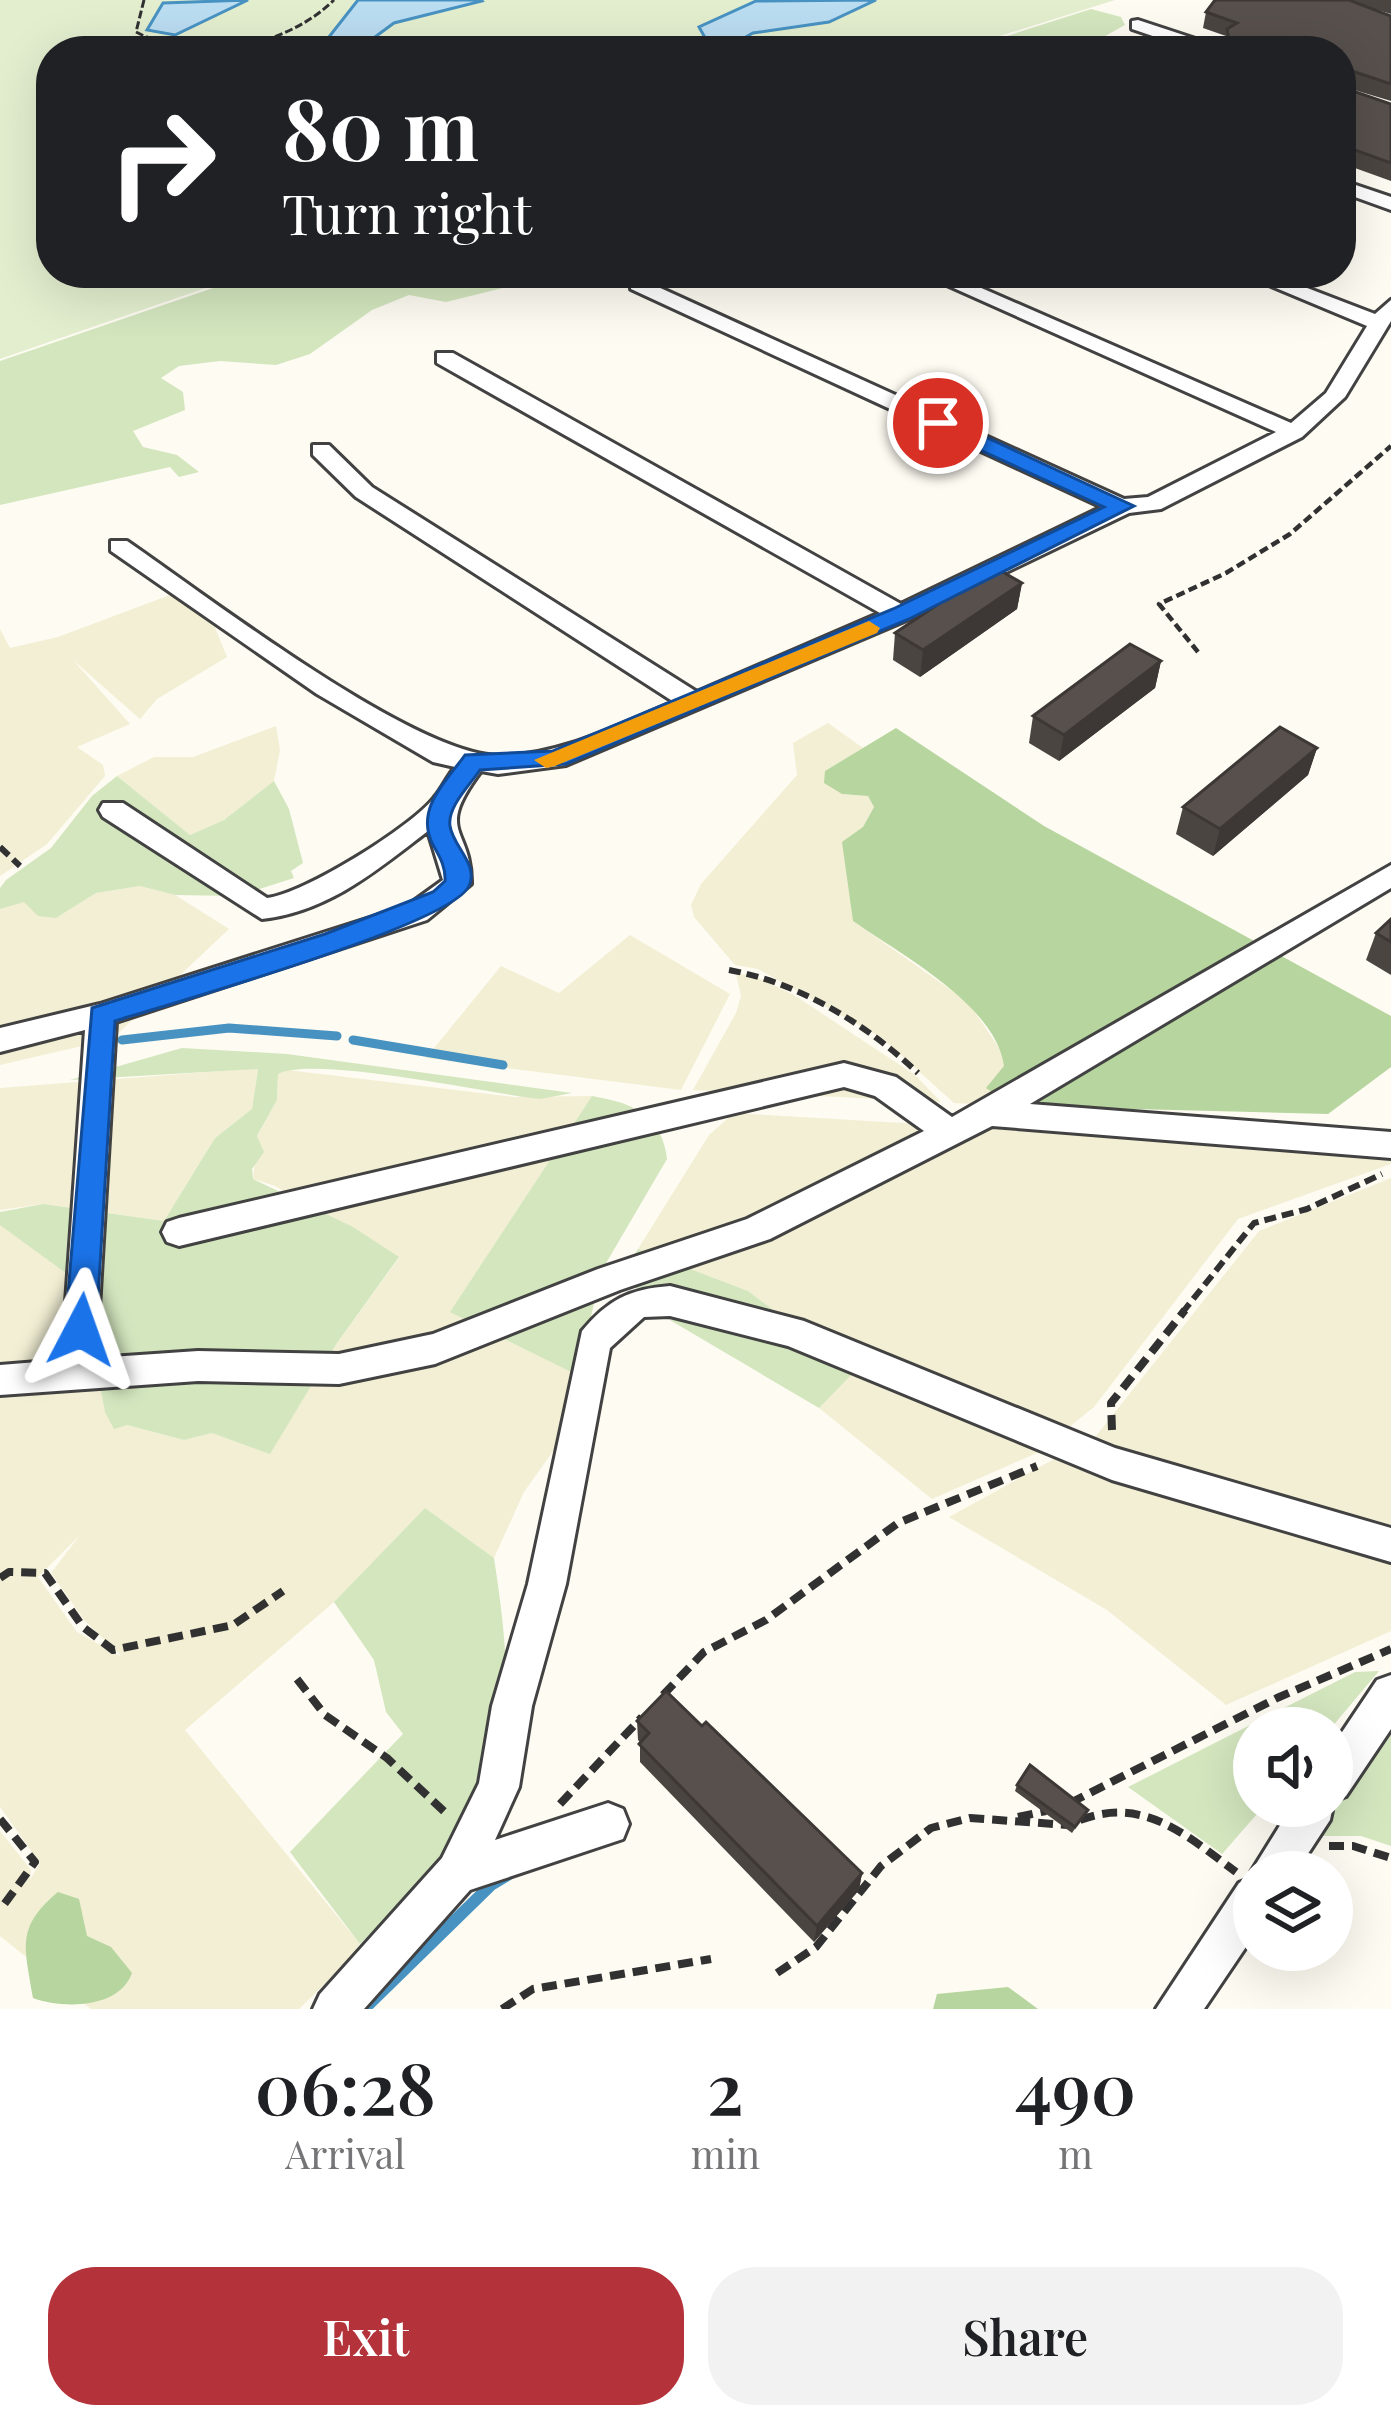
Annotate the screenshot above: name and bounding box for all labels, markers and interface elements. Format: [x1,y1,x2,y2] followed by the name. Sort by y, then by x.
[282,70,479,182] text: 80 m
[84,84,240,240] icon: right
[282,177,532,249] text: Turn right
[887,372,989,474] pin
[905,390,971,456] icon: arrive
[18,1267,144,1393] position arrow
[1233,1707,1353,1971] map controls
[1233,1707,1353,1827] button: sound
[1233,1851,1353,1971] button: layers
[255,2037,436,2133] text: 06:28
[707,2037,744,2133] text: 2
[1015,2037,1136,2133] text: 490
[285,2127,405,2179] text: Arrival
[691,2127,760,2179] text: min
[1058,2127,1093,2179] text: m
[48,2267,684,2405] button: Exit
[708,2267,1343,2405] button: Share

